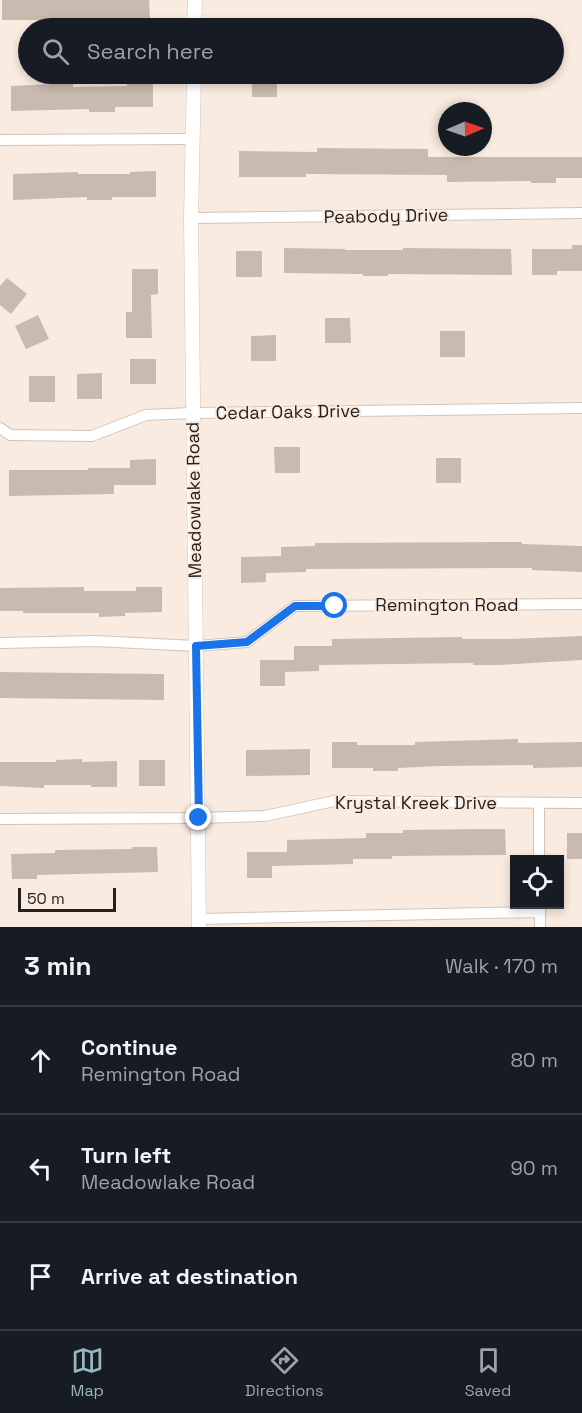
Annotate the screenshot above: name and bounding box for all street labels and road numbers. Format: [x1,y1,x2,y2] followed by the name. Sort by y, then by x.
[323,203,448,228] street label: Peabody Drive
[215,399,361,424] street label: Cedar Oaks Drive
[181,421,206,579] street label: Meadowlake Road
[375,593,519,616] street label: Remington Road
[335,791,497,814] street label: Krystal Kreek Drive

